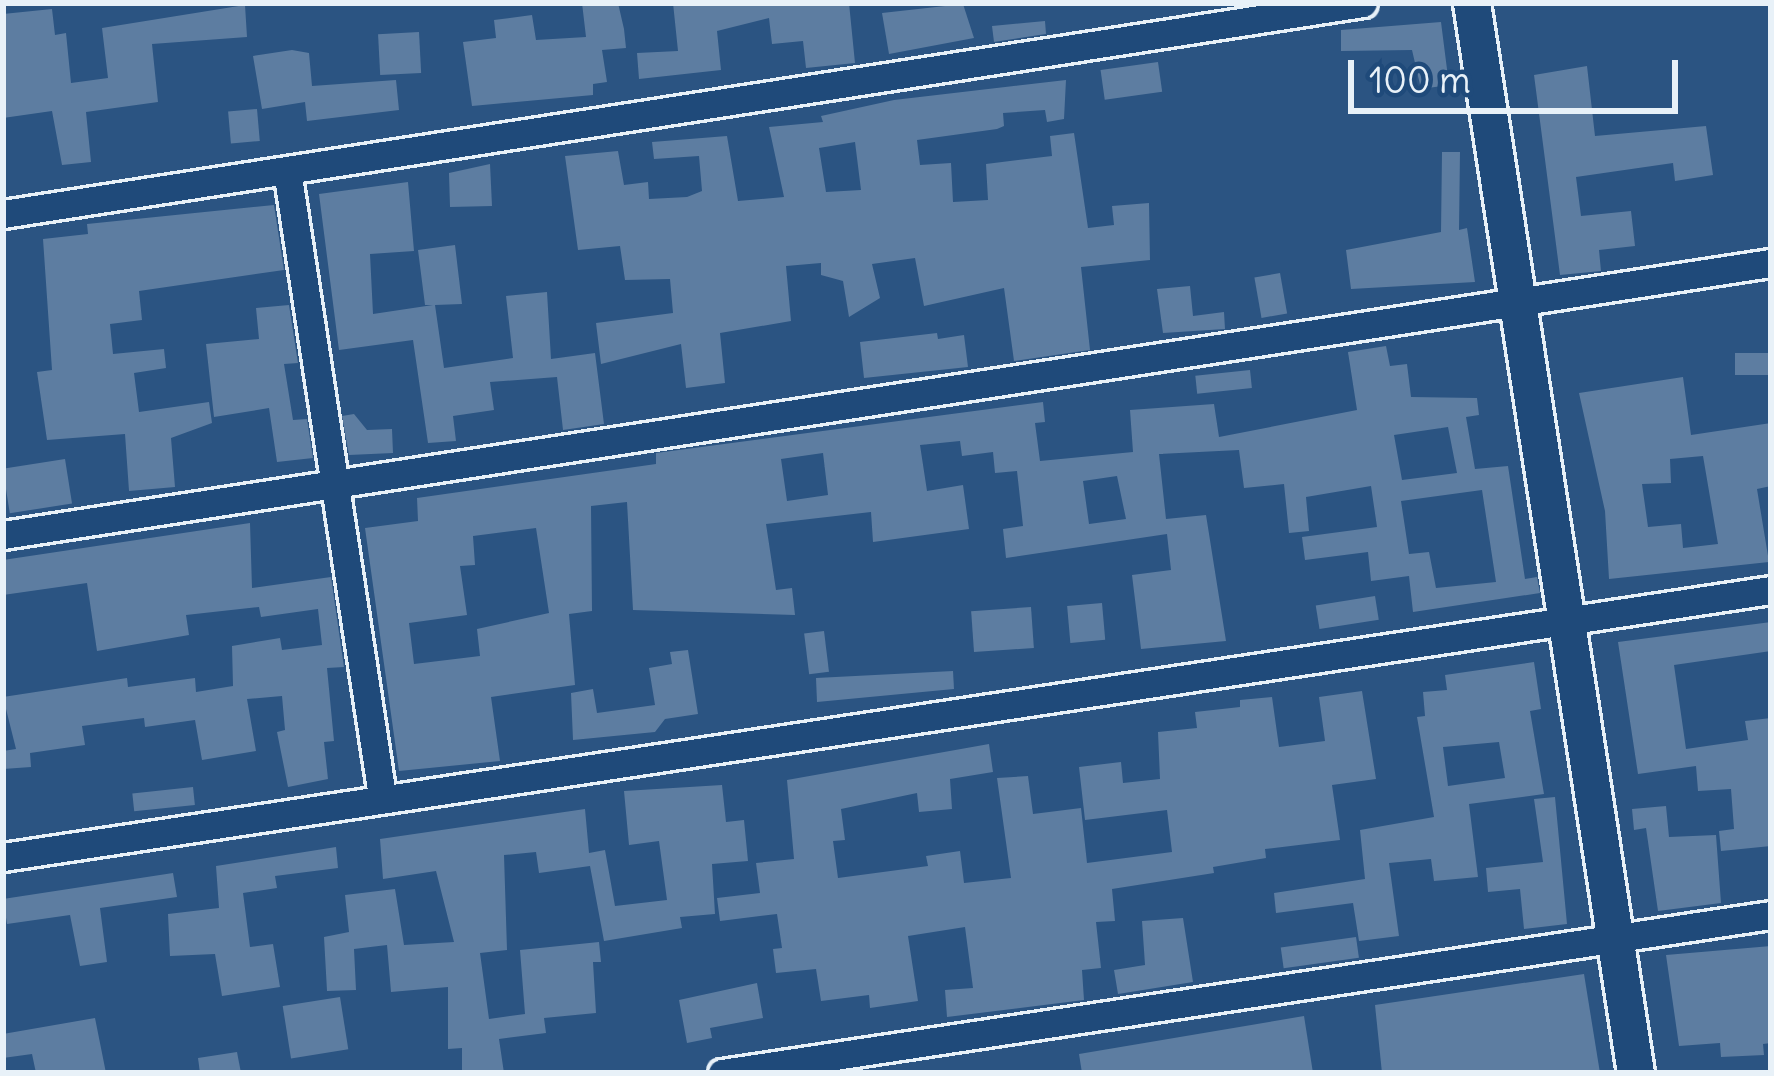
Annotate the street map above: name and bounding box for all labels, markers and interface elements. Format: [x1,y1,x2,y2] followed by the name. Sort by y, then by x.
[1354,36,1684,110] scale bar
[1369,58,1471,103] text: 100 m

